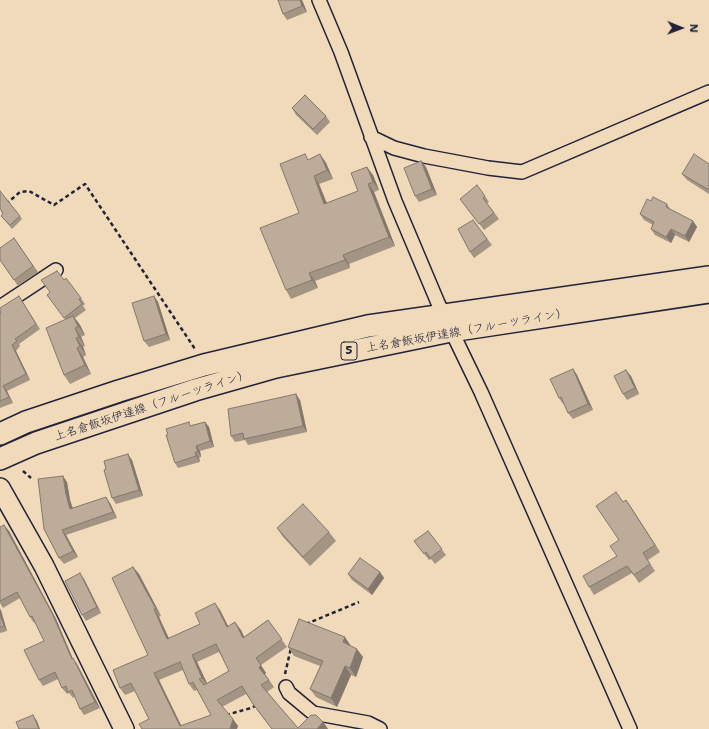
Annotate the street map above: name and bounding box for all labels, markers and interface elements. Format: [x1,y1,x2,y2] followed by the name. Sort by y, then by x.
[661,8,701,48] north arrow
[686,24,701,33] text: N
[365,306,569,356] street label: 上名倉飯坂伊達線（フルーツライン）
[341,342,357,360] road number: 5
[53,368,251,444] street label: 上名倉飯坂伊達線（フルーツライン）

